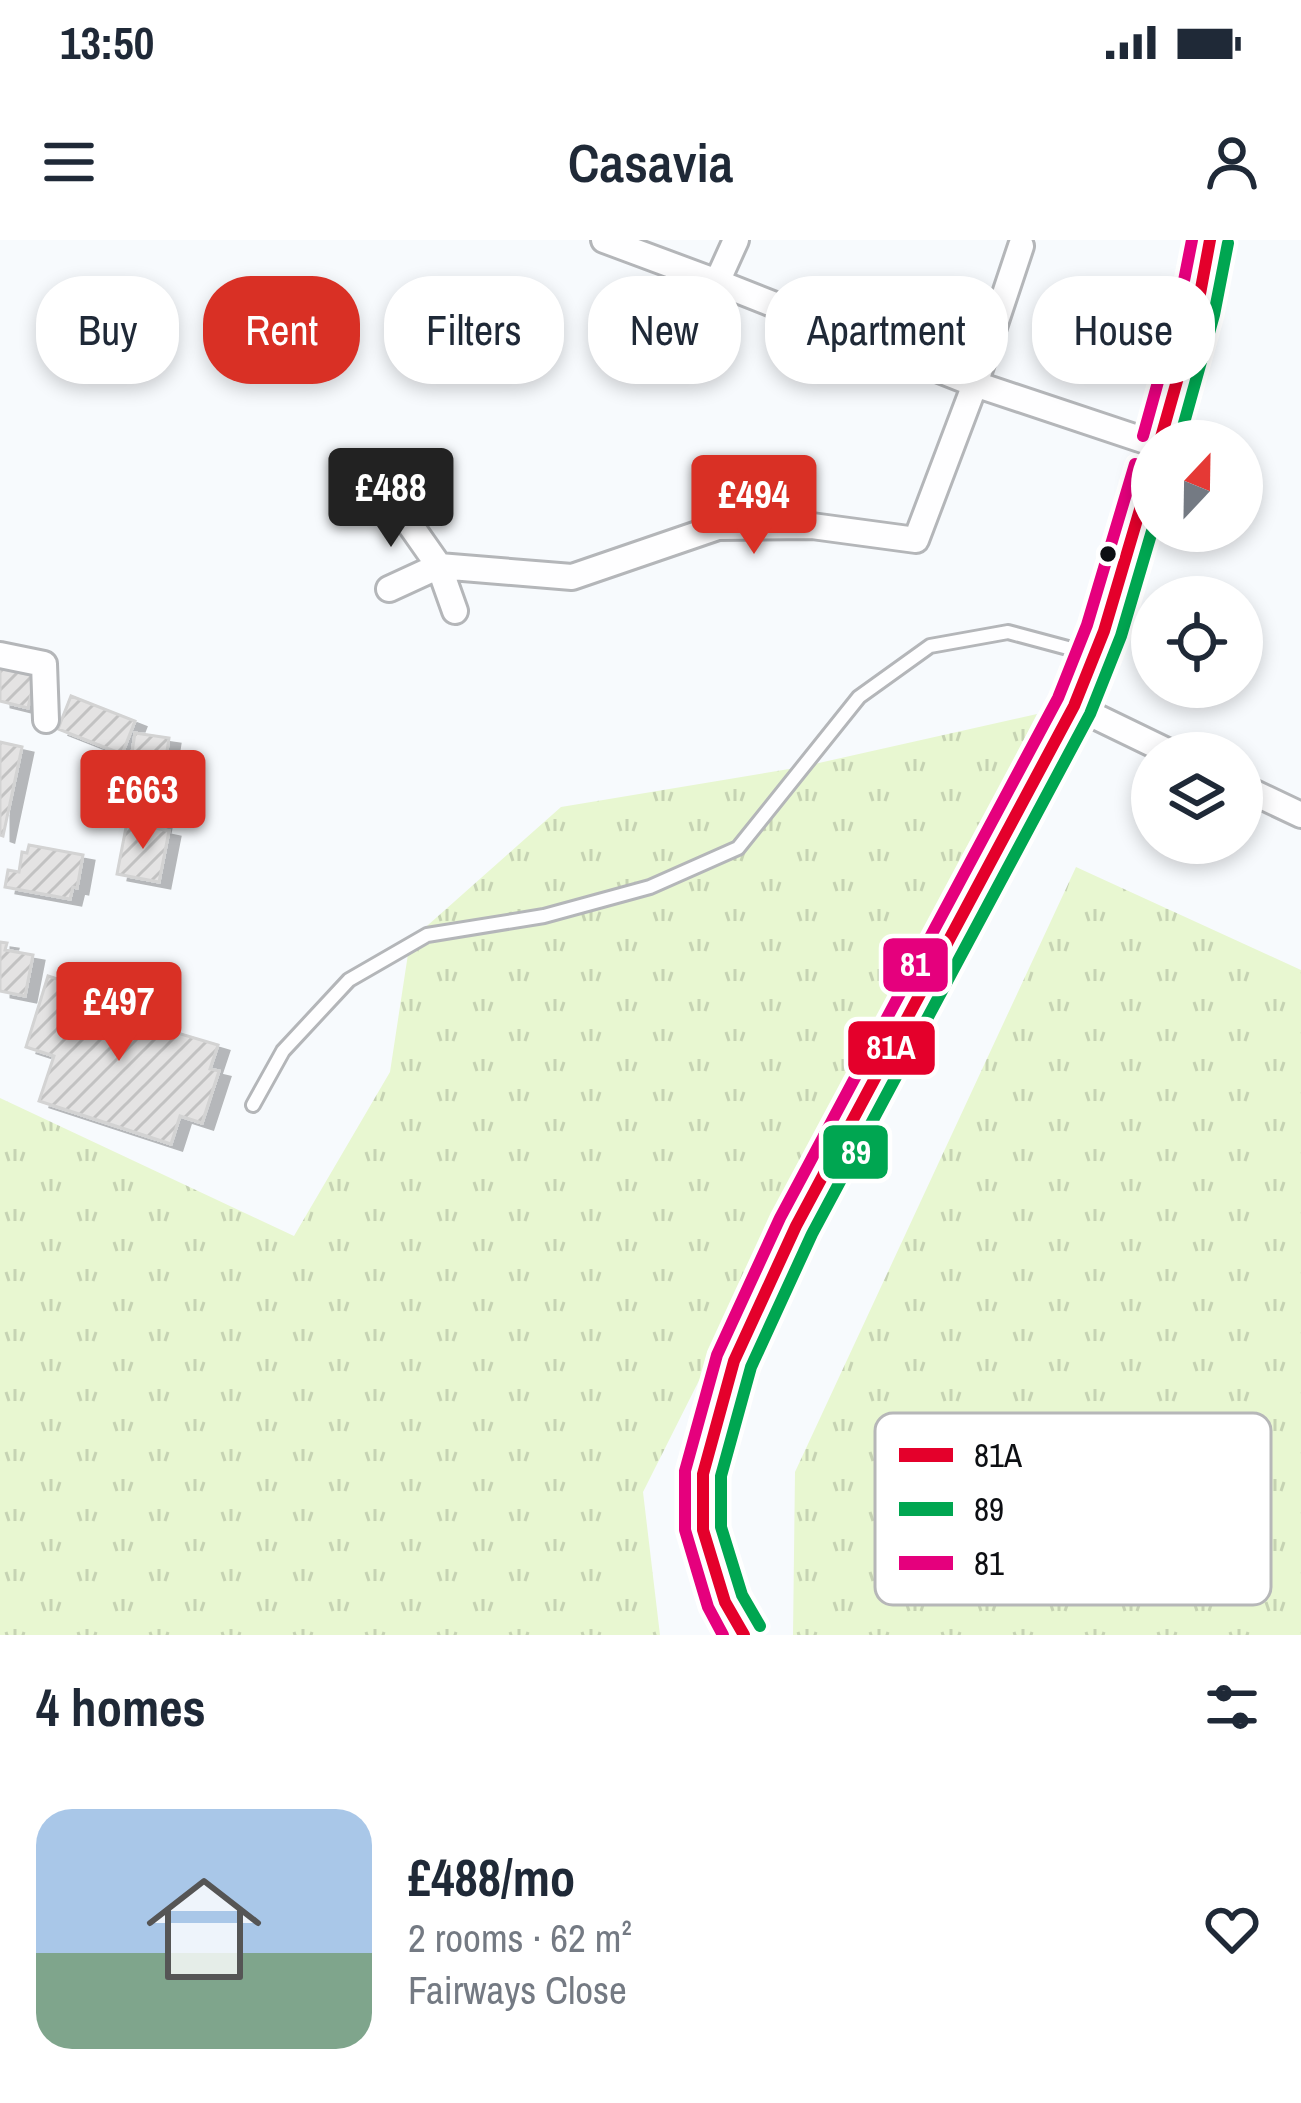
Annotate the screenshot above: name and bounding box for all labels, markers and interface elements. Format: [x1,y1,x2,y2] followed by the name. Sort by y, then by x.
[60,12,154,73] text: 13:50
[568,126,733,199] text: Casavia
[36,129,102,195] icon: menu
[1199,129,1265,195] icon: person
[36,276,179,384] chip: Buy
[203,276,360,384] chip: Rent
[384,276,564,384] chip: Filters
[588,276,741,384] chip: New
[765,276,1008,384] chip: Apartment
[1032,276,1215,384] chip: House
[1131,420,1263,552] north arrow
[1131,420,1263,864] map controls
[320,448,462,550] pin: £488
[683,455,825,557] pin: £494
[355,461,427,513] text: £488
[718,468,790,520] text: £494
[1097,543,1119,565] unlabelled marker
[1131,576,1263,708] button: locate
[1131,732,1263,864] button: layers
[72,750,214,852] pin: £663
[107,763,179,815] text: £663
[881,936,950,994] line badge: 81
[900,942,931,986] text: 81
[48,962,190,1064] pin: £497
[83,975,155,1027] text: £497
[846,1019,937,1077] line badge: 81A
[866,1025,916,1069] text: 81A
[821,1123,890,1181] line badge: 89
[841,1130,871,1174] text: 89
[875,1413,1271,1605] legend
[974,1433,1023,1477] text: 81A
[974,1487,1004,1531] text: 89
[974,1541,1004,1585] text: 81
[36,1673,206,1742] text: 4 homes
[1199,1674,1265,1740] icon: filters
[408,1843,575,1912] text: £488/mo
[132,1857,276,2001] icon: home
[1199,1896,1265,1962] icon: heart
[408,1912,632,1964] text: 2 rooms · 62 m²
[408,1964,627,2016] text: Fairways Close

